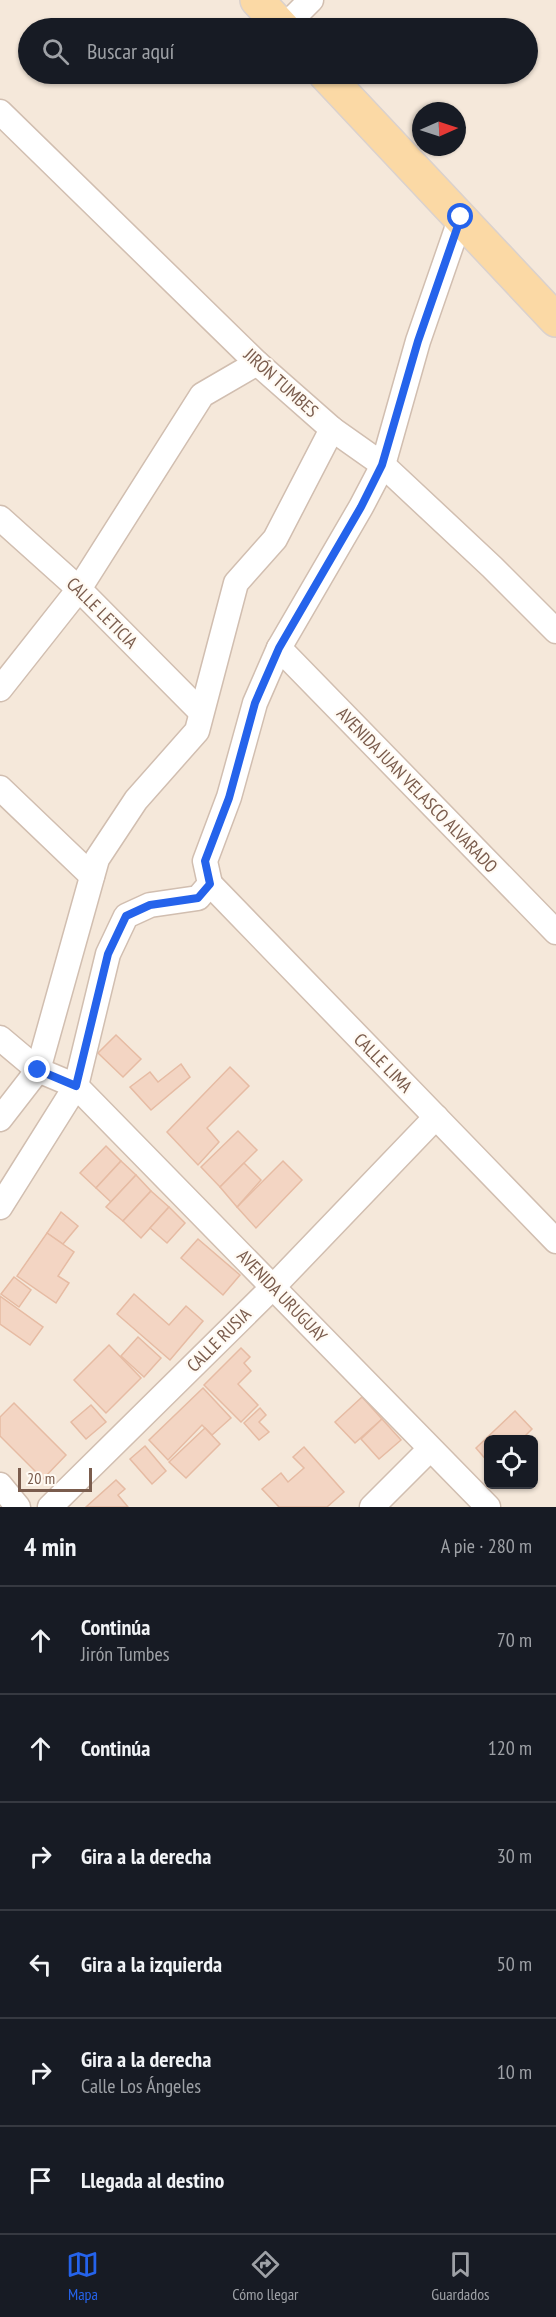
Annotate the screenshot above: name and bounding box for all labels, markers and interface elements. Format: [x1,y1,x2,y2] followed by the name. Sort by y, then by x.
[18,18,538,84] search box
[39,35,72,68] icon: search
[87,37,174,65] text: Buscar aquí
[412,102,466,156] north arrow
[447,203,473,229] route start
[239,343,324,422] street label: JIRÓN TUMBES
[62,572,143,653] street label: CALLE LETICIA
[332,702,503,877] street label: AVENIDA JUAN VELASCO ALVARADO
[349,1028,418,1098] street label: CALLE LIMA
[24,1056,50,1082] route end
[232,1245,333,1347] street label: AVENIDA URUGUAY
[182,1302,256,1376] street label: CALLE RUSIA
[484,1435,538,1489] map controls
[484,1435,538,1489] button: locate
[18,1465,92,1492] scale bar
[27,1468,55,1488] text: 20 m
[24,1530,77,1563] text: 4 min
[441,1533,532,1559] text: A pie · 280 m
[81,1613,150,1641] text: Continúa
[24,1624,57,1657] icon: ahead
[497,1627,532,1653] text: 70 m
[81,1641,169,1667] text: Jirón Tumbes
[24,1732,57,1765] icon: ahead
[81,1734,150,1762] text: Continúa
[488,1735,532,1761] text: 120 m
[24,1840,57,1873] icon: right
[81,1842,211,1870] text: Gira a la derecha
[497,1843,532,1869] text: 30 m
[24,1948,57,1981] icon: left
[81,1950,222,1978] text: Gira a la izquierda
[497,1951,532,1977] text: 50 m
[81,2045,211,2073] text: Gira a la derecha
[24,2056,57,2089] icon: right
[497,2059,532,2085] text: 10 m
[81,2073,201,2099] text: Calle Los Ángeles
[24,2164,57,2197] icon: arrive
[81,2166,224,2194] text: Llegada al destino
[66,2248,99,2304] tab: Mapa
[232,2248,298,2304] tab: Cómo llegar
[431,2248,490,2304] tab: Guardados

